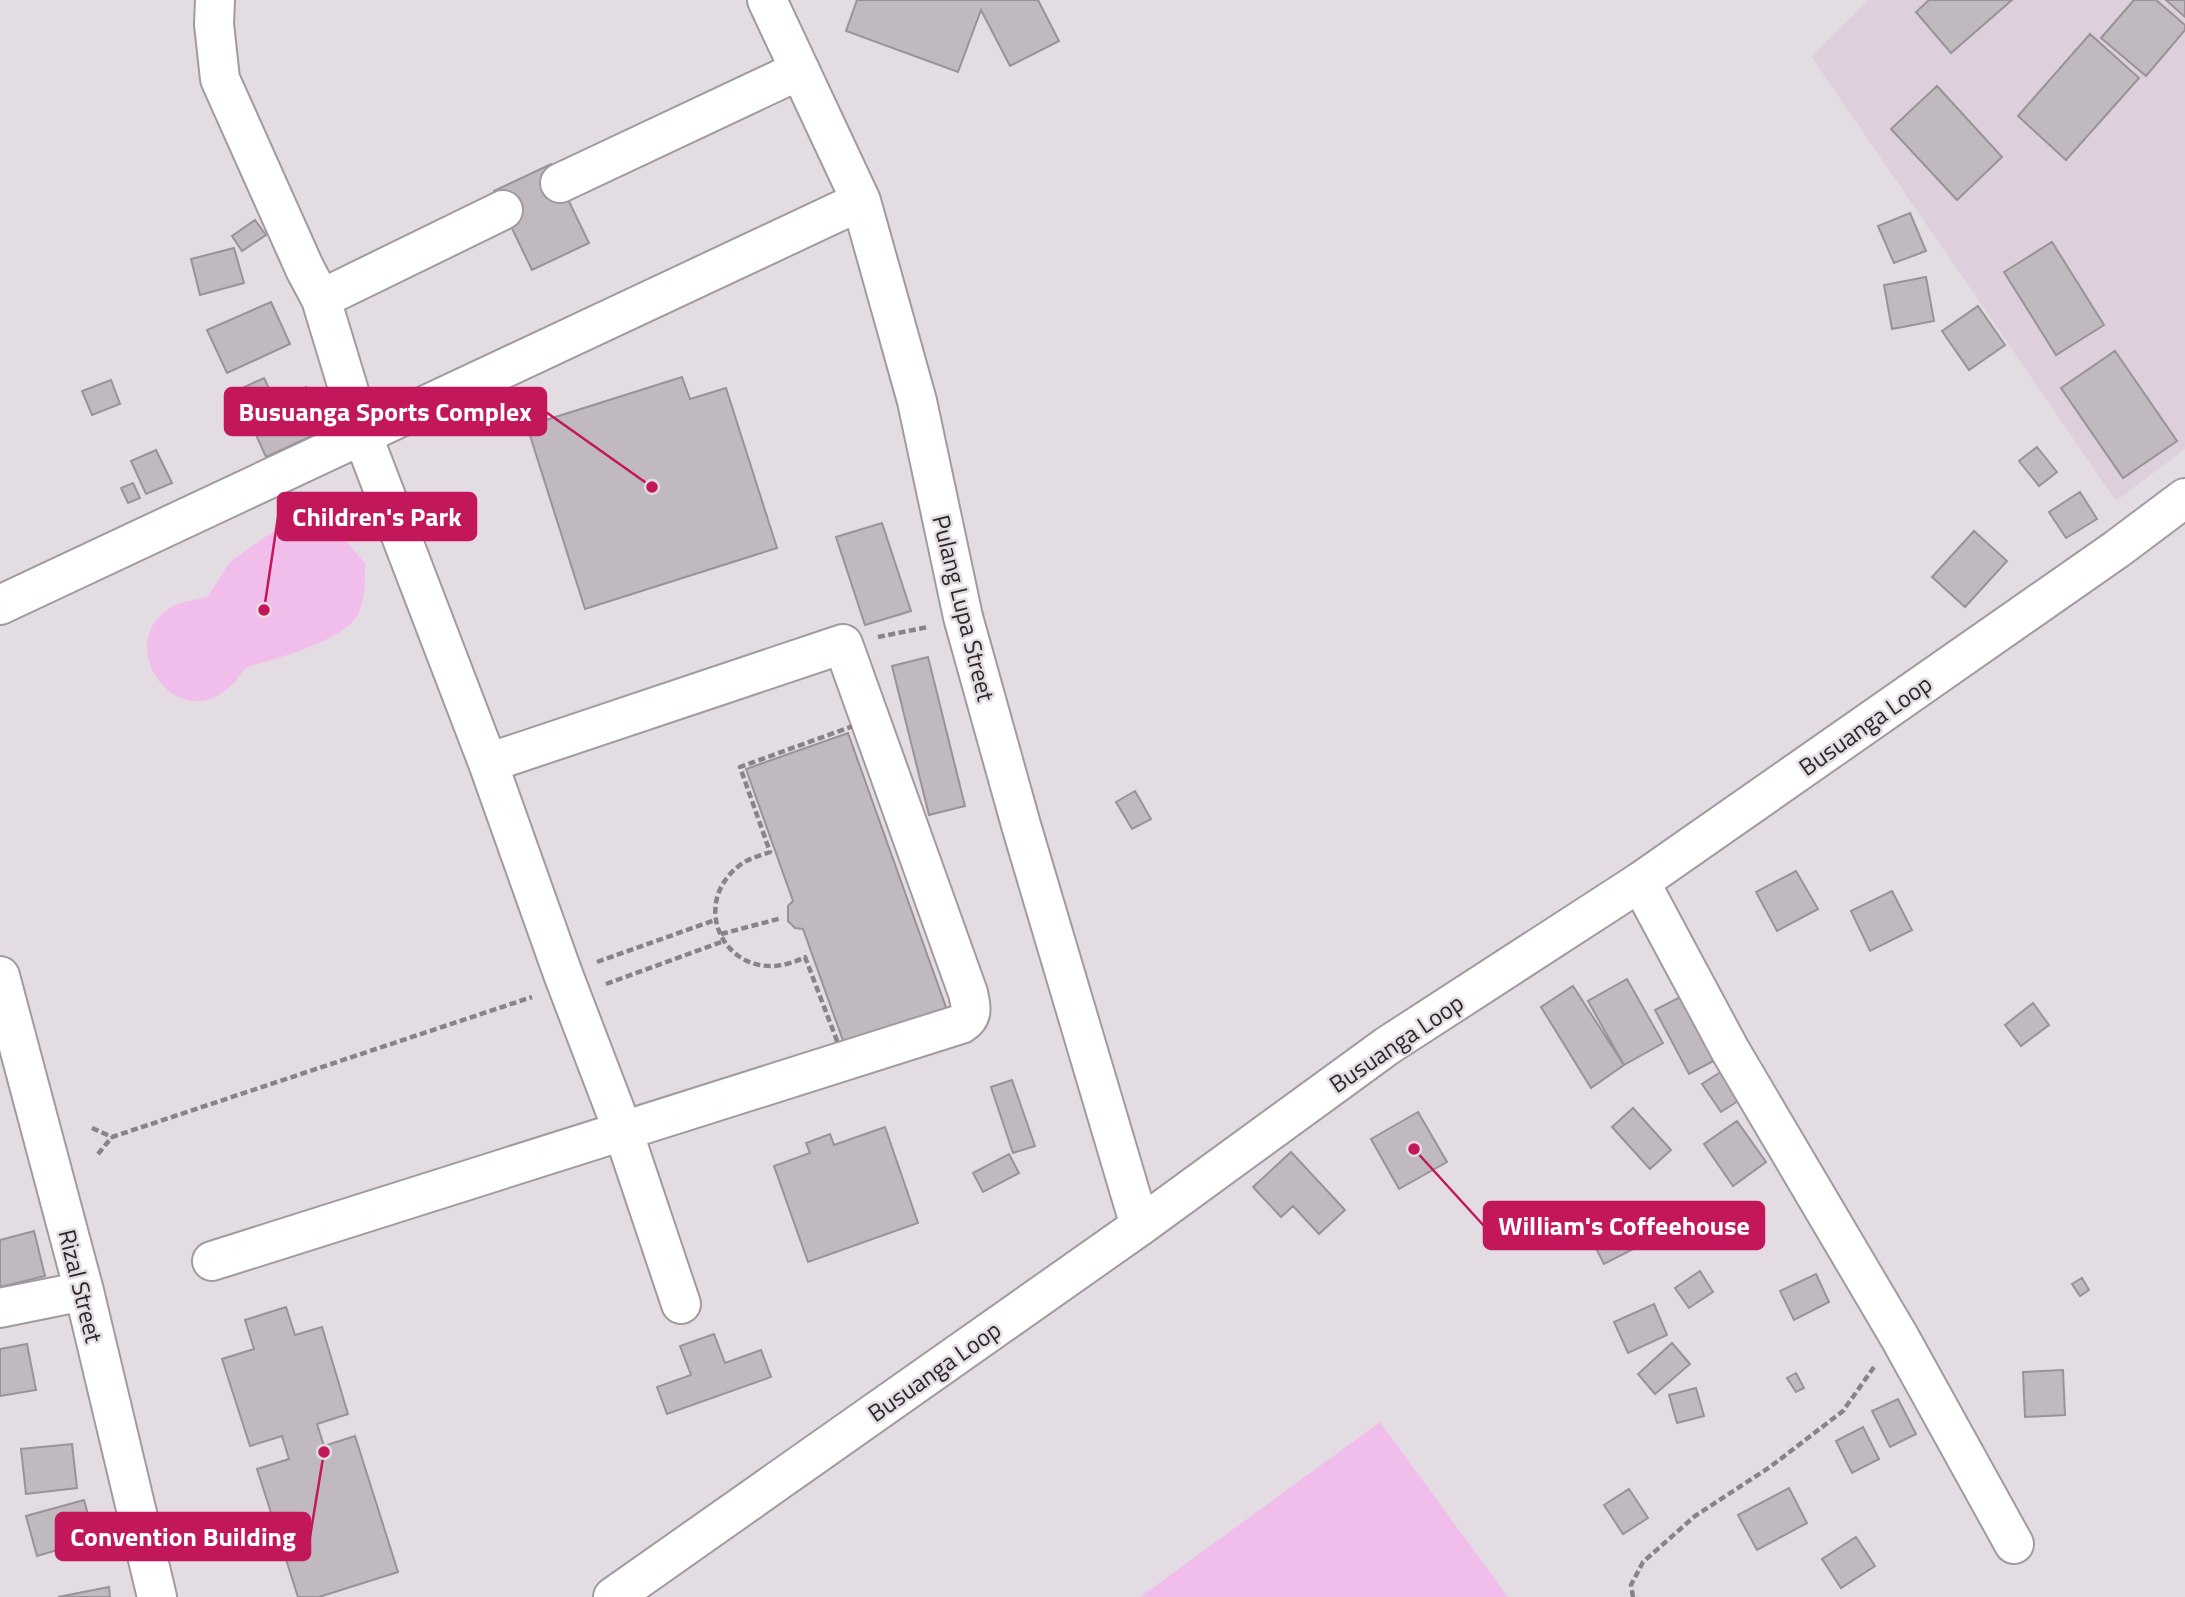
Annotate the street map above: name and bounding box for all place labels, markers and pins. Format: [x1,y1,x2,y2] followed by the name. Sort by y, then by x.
[225,388,546,435] callout: Busuanga Sports Complex
[278,493,476,540] callout: Children's Park
[1484,1202,1764,1249] callout: William's Coffeehouse
[56,1513,310,1560] callout: Convention Building

